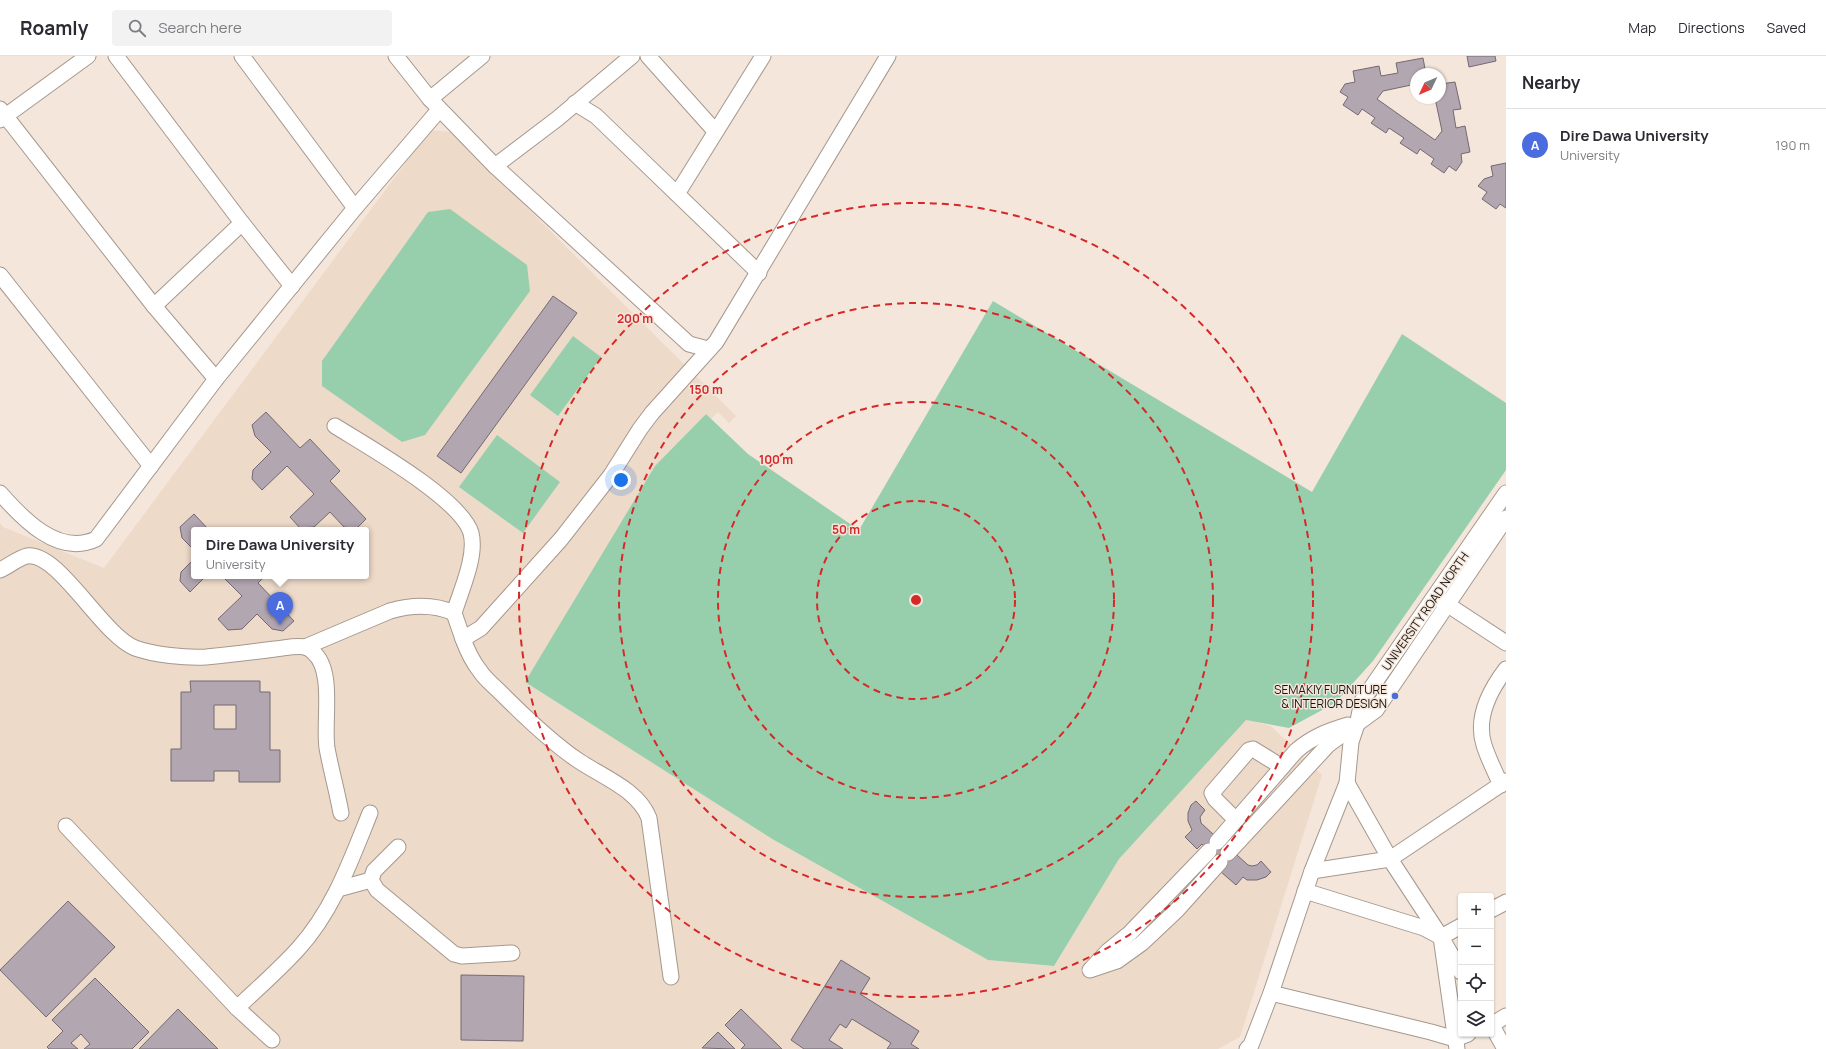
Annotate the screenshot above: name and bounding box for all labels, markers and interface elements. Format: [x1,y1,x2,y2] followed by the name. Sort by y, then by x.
[112,10,392,46] search box
[20,15,88,41] text: Roamly
[126,17,148,39] icon: search
[158,17,242,38] text: Search here
[1628,18,1656,37] text: Map
[1678,18,1745,37] text: Directions
[1767,18,1806,37] text: Saved
[1410,68,1446,104] north arrow
[1522,71,1580,94] text: Nearby
[1560,125,1709,146] text: Dire Dawa University
[1531,136,1539,154] text: A
[1775,136,1810,154] text: 190 m
[1560,146,1620,164] text: University
[617,310,653,327] text: 200 m
[689,381,723,398] text: 150 m
[759,451,793,468] text: 100 m
[611,470,631,490] your location
[832,521,860,538] text: 50 m
[191,527,369,579] popup
[206,534,354,555] text: Dire Dawa University
[1378,548,1472,674] street label: UNIVERSITY ROAD NORTH
[206,555,266,573] text: University
[267,592,293,625] pin: A
[909,593,923,607] centre of rings
[1274,681,1387,712] place label: SEMAKIY FURNITURE & INTERIOR DESIGN
[1390,691,1400,701] marker: SEMAKIY FURNITURE & INTERIOR DESIGN
[1458,893,1494,1037] map controls
[1458,893,1494,929] button: +
[1458,929,1494,965] button: −
[1458,965,1494,1001] button: locate
[1458,1001,1494,1037] button: layers

